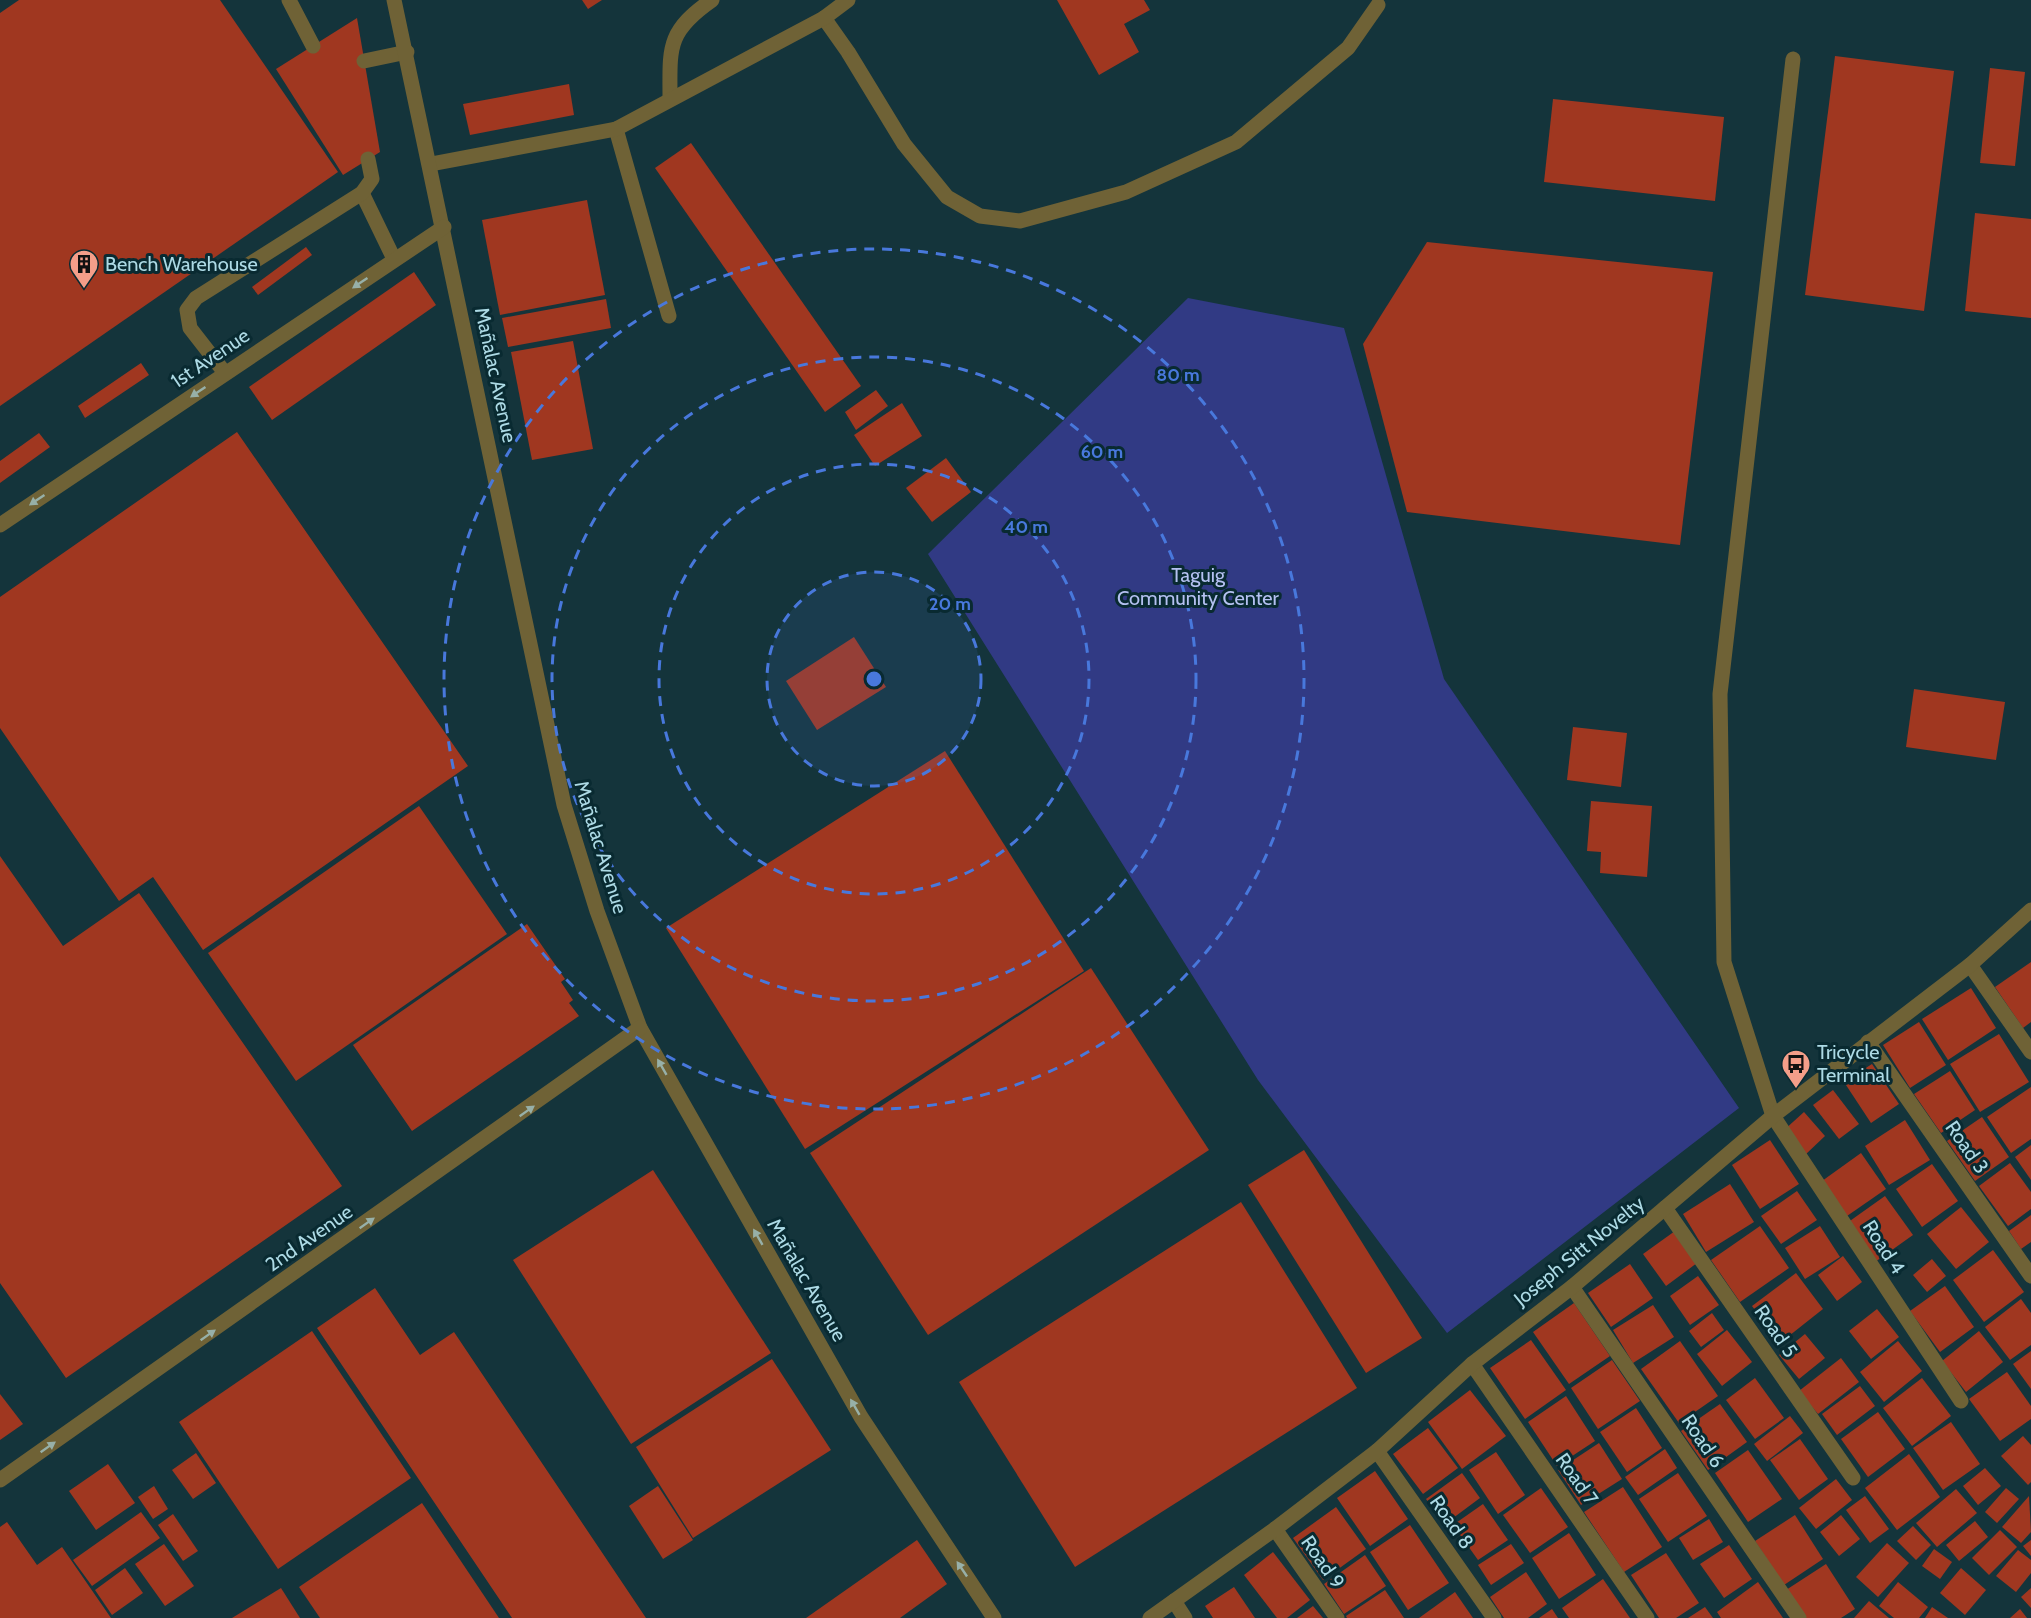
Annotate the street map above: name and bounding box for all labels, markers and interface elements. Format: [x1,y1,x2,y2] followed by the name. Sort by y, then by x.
[68,248,100,290] building icon: Bench Warehouse
[105,252,258,276] place label: Bench Warehouse
[352,277,368,288] one-way arrow
[470,305,522,445] street label: Mañalac Avenue
[166,323,254,393] street label: 1st Avenue
[1156,364,1200,386] text: 80 m
[190,386,207,397] one-way arrow
[1081,441,1123,463] text: 60 m
[28,495,45,506] one-way arrow
[1004,516,1048,538] text: 40 m
[1117,563,1280,610] park label: Taguig Community Center
[929,593,971,615] text: 20 m
[864,669,884,689] centre of rings
[569,778,633,916] street label: Mañalac Avenue
[1817,1040,1890,1087] place label: Tricycle Terminal
[1780,1048,1812,1090] bus stop icon: Tricycle Terminal
[657,1059,668,1075] one-way arrow
[518,1105,534,1117] one-way arrow
[1940,1116,1994,1178] street label: Road 3
[1508,1191,1649,1311] street label: Joseph Sitt Novelty
[261,1199,357,1277] street label: 2nd Avenue
[762,1214,852,1346] street label: Mañalac Avenue
[1858,1216,1910,1279] street label: Road 4
[359,1217,375,1229] one-way arrow
[753,1229,764,1245] one-way arrow
[1749,1300,1803,1362] street label: Road 5
[199,1329,215,1341] one-way arrow
[850,1398,860,1415] one-way arrow
[1676,1410,1730,1472] street label: Road 6
[40,1442,56,1453] one-way arrow
[1551,1448,1603,1510] street label: Road 7
[1425,1491,1479,1553] street label: Road 8
[1296,1531,1350,1593] street label: Road 9
[956,1562,968,1578] one-way arrow

